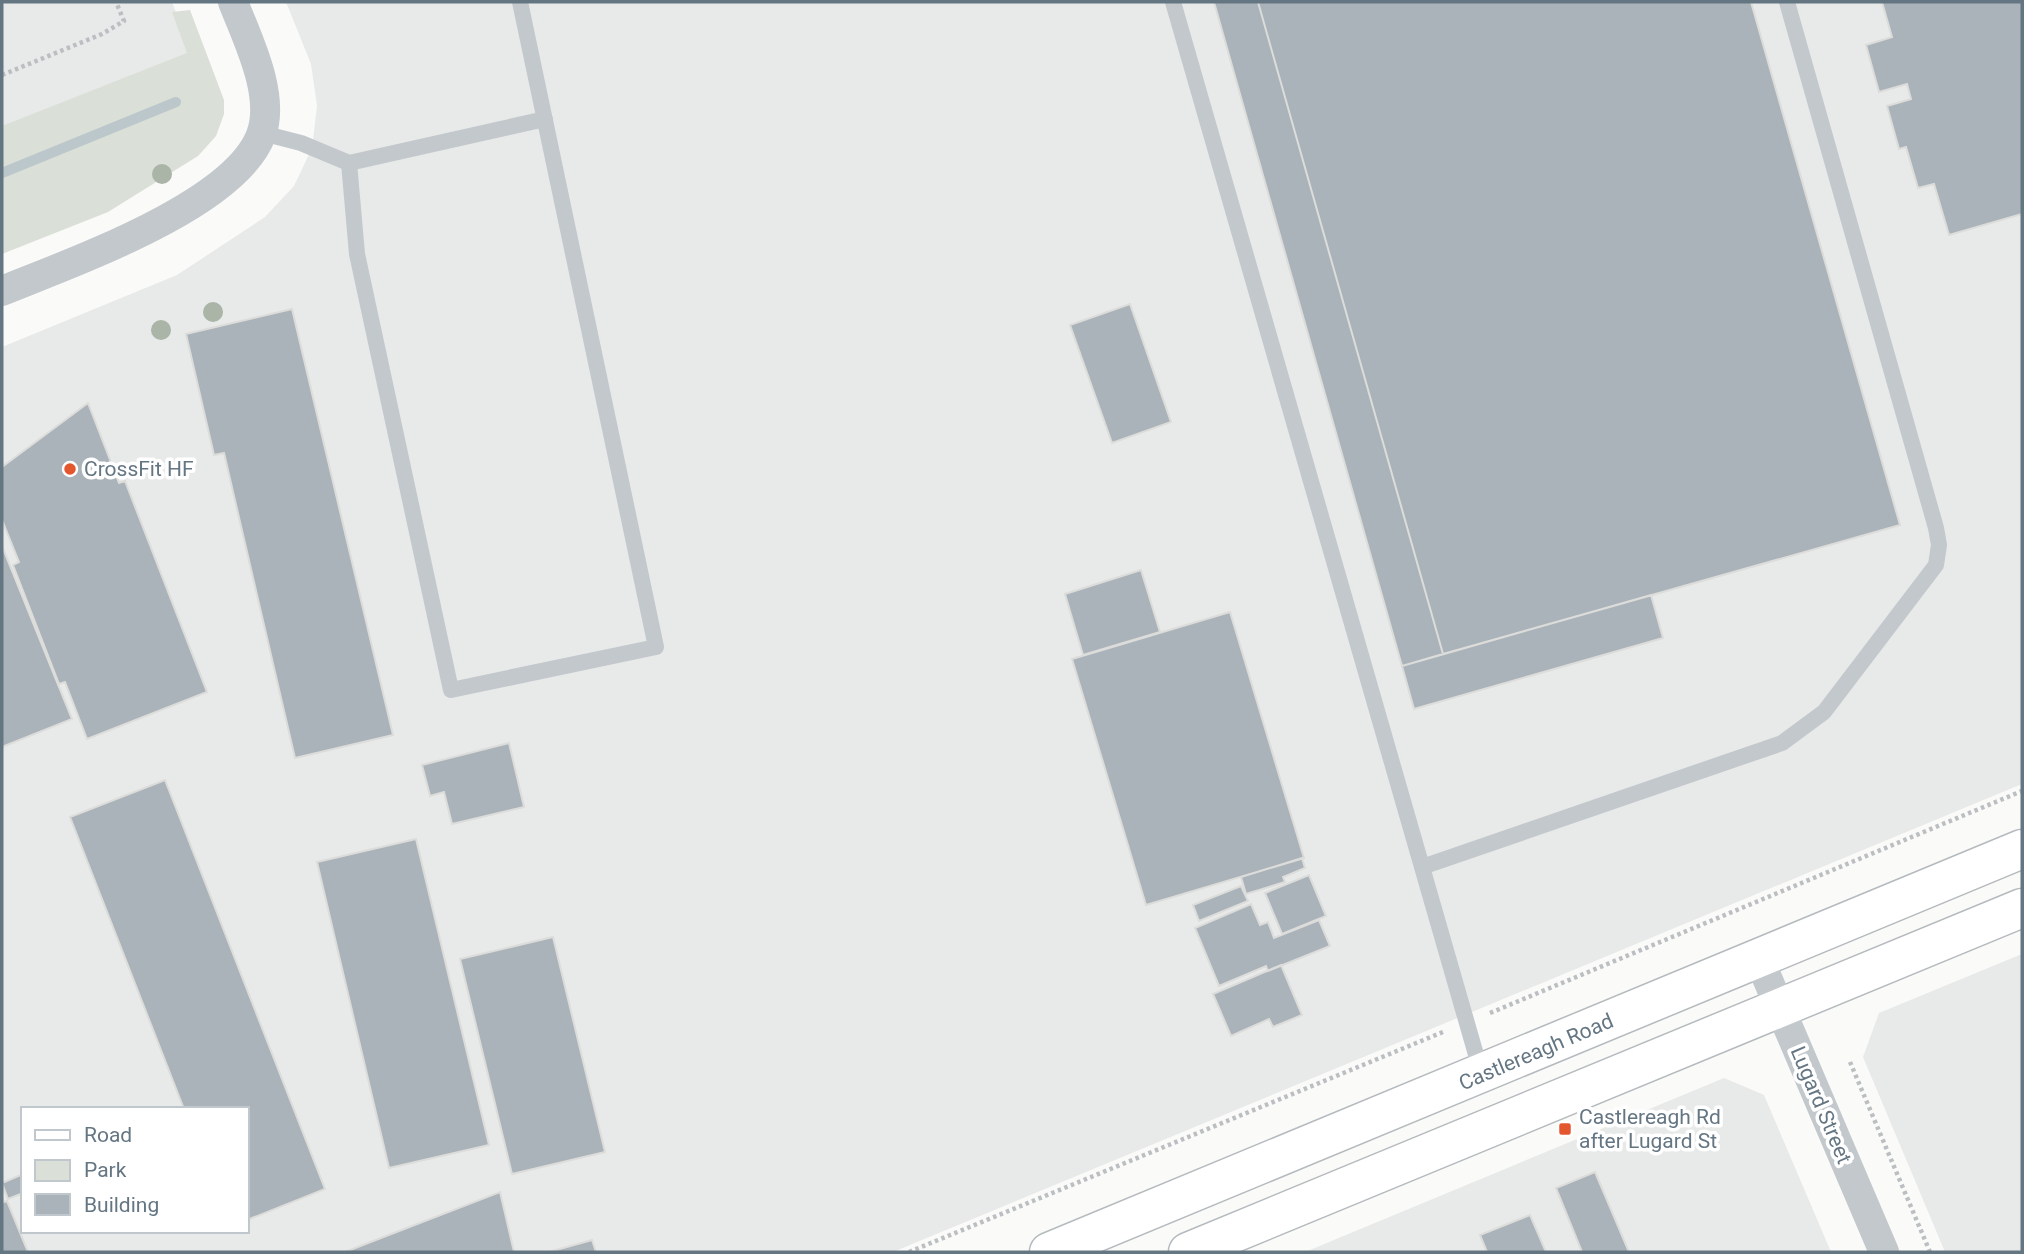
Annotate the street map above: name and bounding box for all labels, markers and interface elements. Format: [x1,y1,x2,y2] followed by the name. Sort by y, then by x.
[84,457,194,481] place label: CrossFit HF
[62,461,78,477] marker: CrossFit HF
[1455,1009,1617,1095] street label: Castlereagh Road
[1786,1043,1857,1167] street label: Lugard Street
[1579,1105,1721,1153] place label: Castlereagh Rd after Lugard St
[21,1107,248,1233] legend
[1557,1121,1573,1137] marker: Castlereagh Rd after Lugard St
[84,1123,132,1147] text: Road
[84,1158,127,1182] text: Park
[84,1193,159,1217] text: Building

